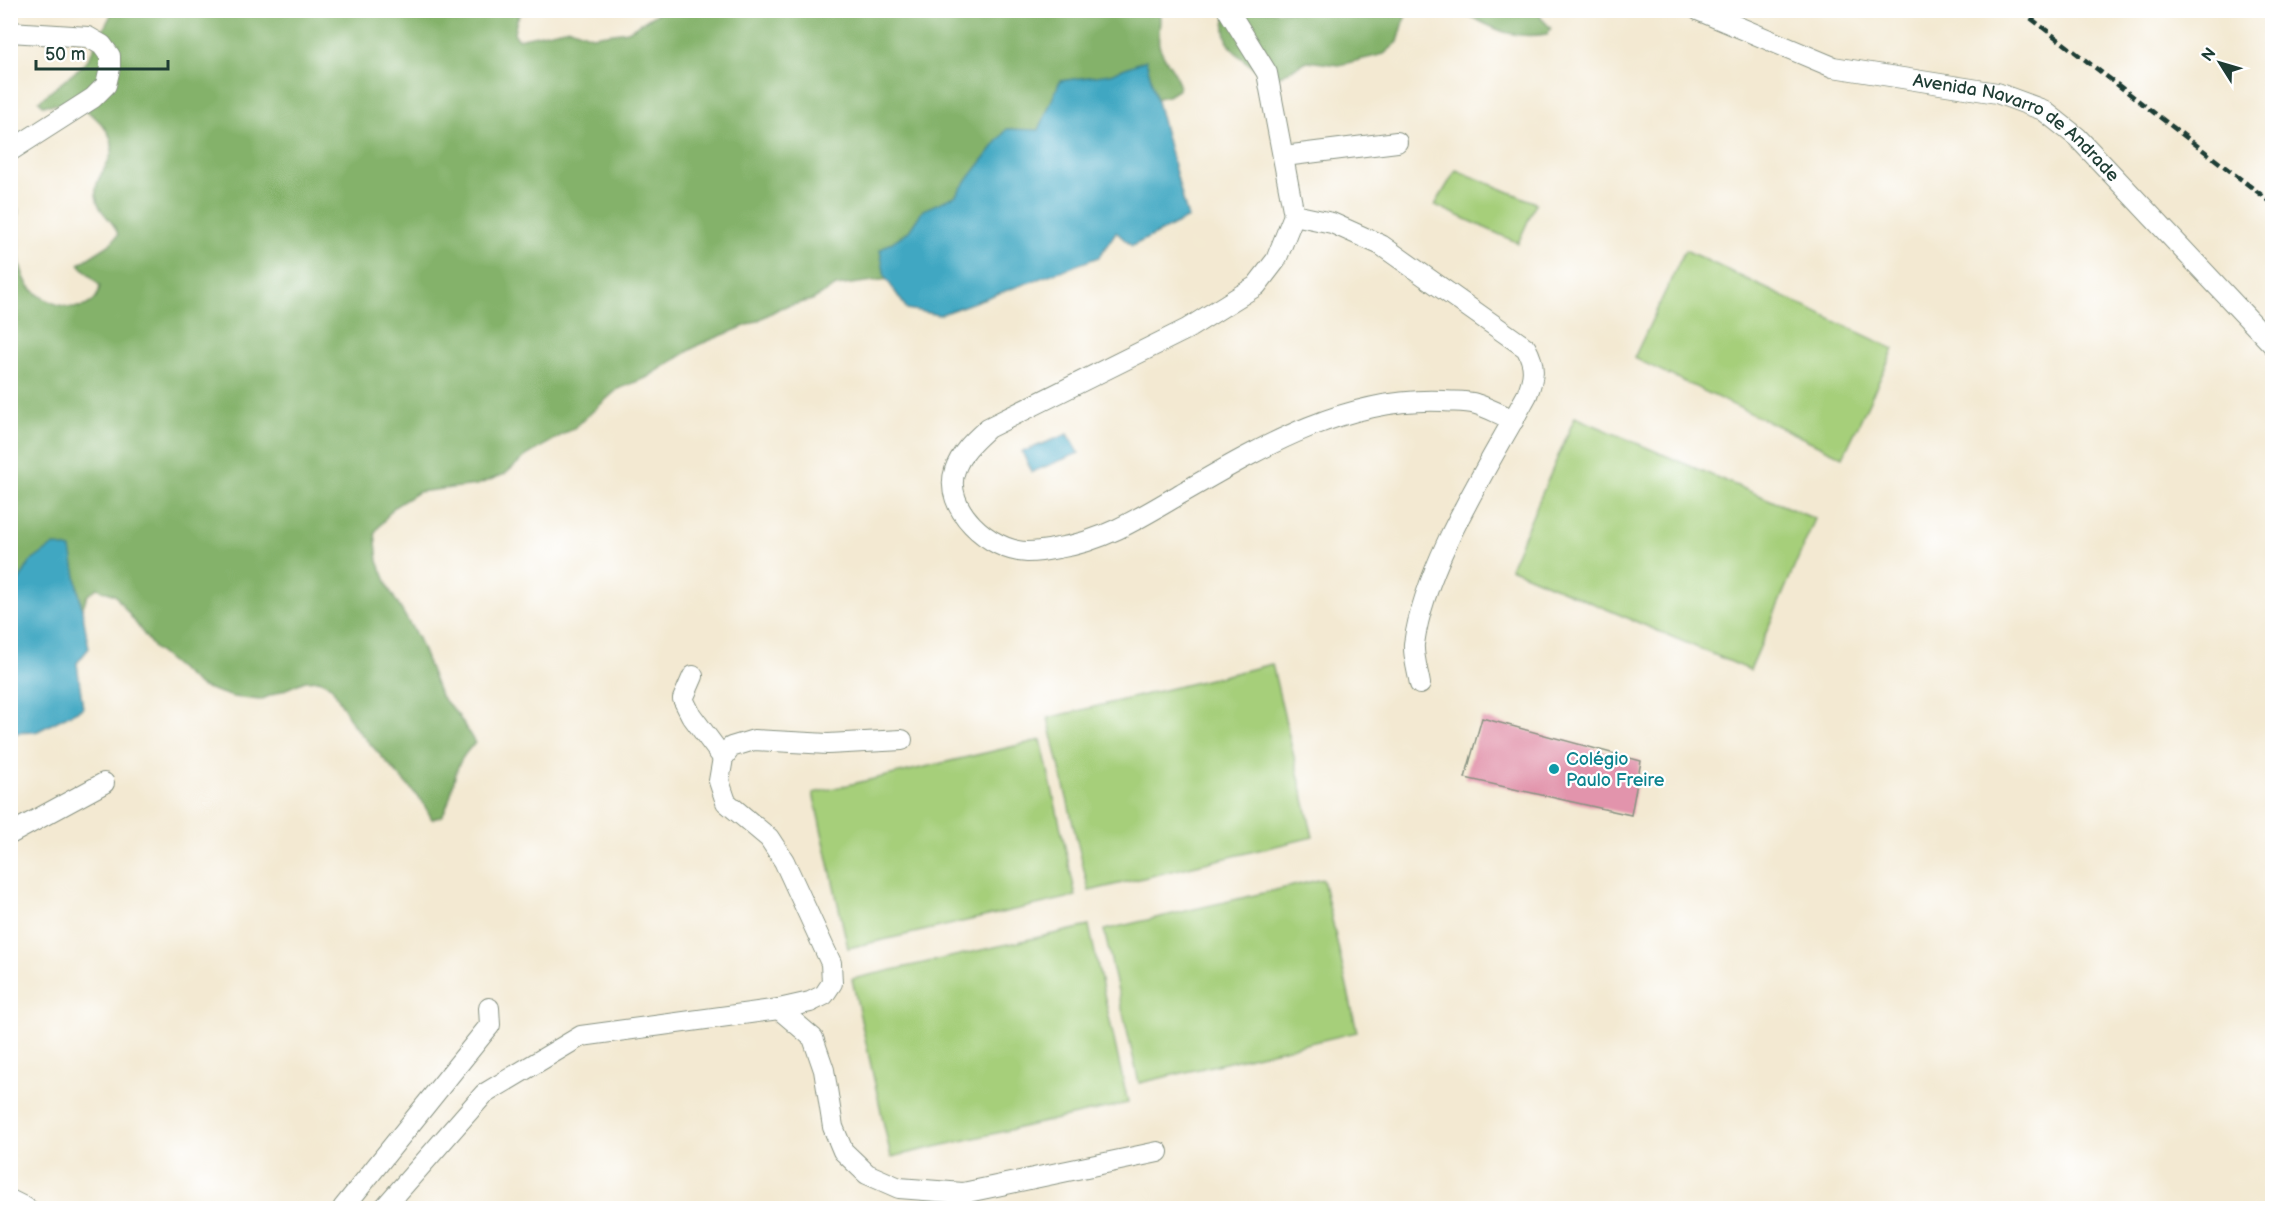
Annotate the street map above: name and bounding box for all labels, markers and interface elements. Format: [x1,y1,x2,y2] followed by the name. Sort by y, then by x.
[36,33,168,71] scale bar
[2190,33,2250,93] north arrow
[45,44,86,65] text: 50 m
[2198,44,2220,65] text: N
[1912,70,2124,186] street label: Avenida Navarro de Andrade
[1566,749,1665,791] place label: Colégio Paulo Freire
[1547,762,1561,776] marker: Colégio Paulo Freire

